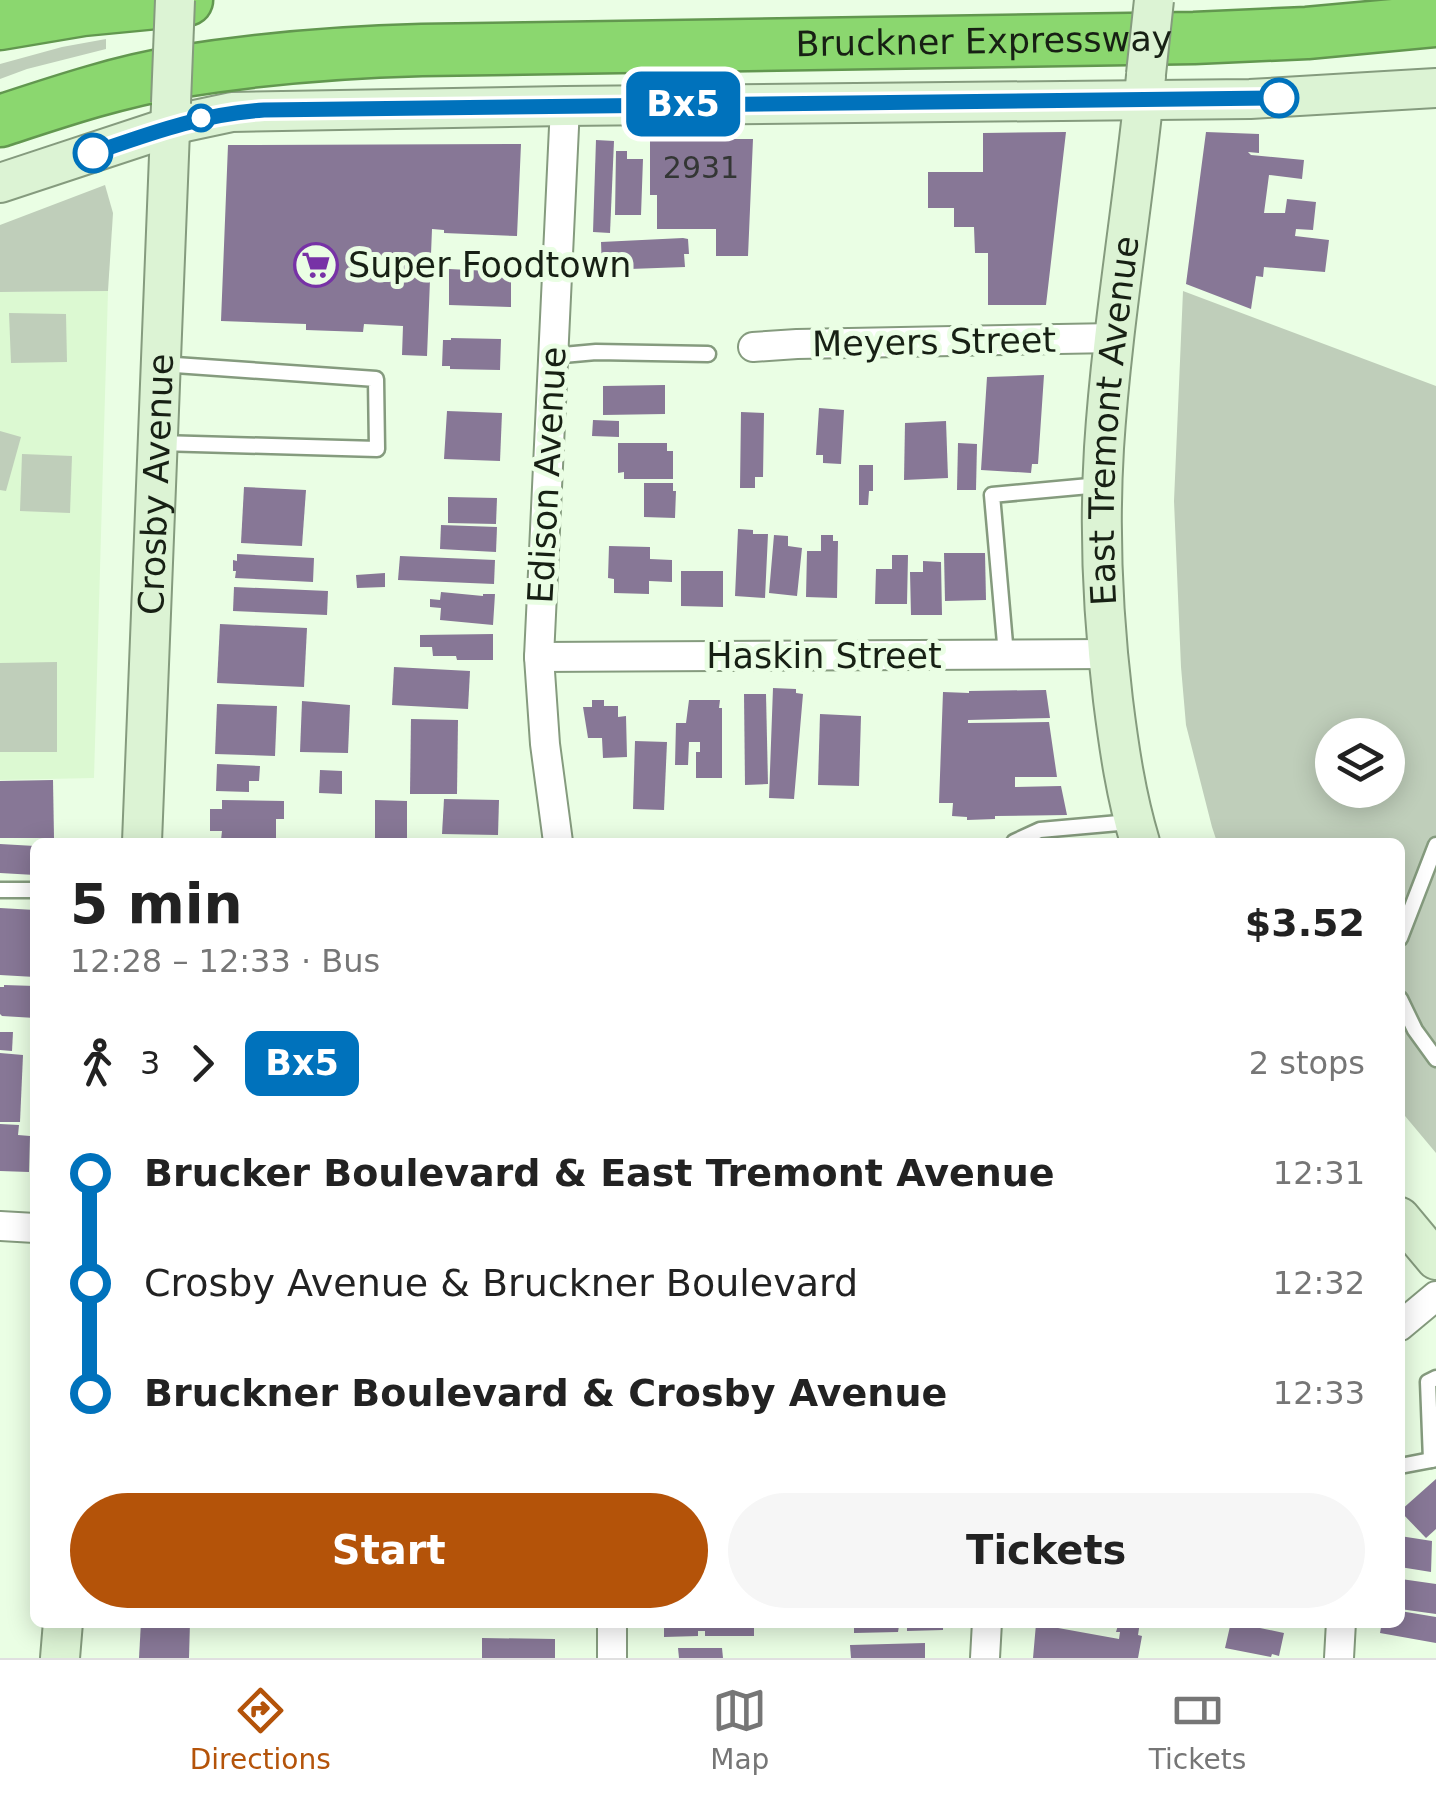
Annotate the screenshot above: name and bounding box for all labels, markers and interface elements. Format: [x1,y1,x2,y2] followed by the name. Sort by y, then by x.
[795,18,1173,64] street label: Bruckner Expressway
[626,72,740,136] line badge: Bx5
[1260,79,1298,117] unlabelled marker
[646,84,720,124] text: Bx5
[188,105,214,131] unlabelled marker
[74,134,112,172] unlabelled marker
[663,150,739,185] house number: 2931
[1082,233,1147,607] street label: East Tremont Avenue
[293,242,339,288] supermarket icon: Super Foodtown
[348,245,632,285] place label: Super Foodtown
[812,320,1056,364] street label: Meyers Street
[520,346,574,604] street label: Edison Avenue
[131,353,181,616] street label: Crosby Avenue
[706,636,942,676] street label: Haskin Street
[1315,718,1405,808] map controls
[1315,718,1405,808] button: layers
[70,872,243,936] text: 5 min
[1245,901,1365,945] text: $3.52
[70,942,380,980] text: 12:28 – 12:33 · Bus
[70,1036,125,1091] icon: walk
[175,1036,230,1091] icon: forward
[265,1043,339,1083] text: Bx5
[140,1044,160,1082] text: 3
[1249,1044,1365,1082] text: 2 stops
[144,1151,1055,1195] text: Brucker Boulevard & East Tremont Avenue
[1273,1154,1365,1192] text: 12:31
[144,1261,858,1305] text: Crosby Avenue & Bruckner Boulevard
[1273,1264,1365,1302] text: 12:32
[144,1371,947,1415] text: Bruckner Boulevard & Crosby Avenue
[1273,1374,1365,1412] text: 12:33
[70,1493,708,1608] button: Start
[728,1493,1365,1608] button: Tickets
[190,1683,331,1776] tab: Directions
[710,1683,769,1776] tab: Map
[1149,1683,1246,1776] tab: Tickets

